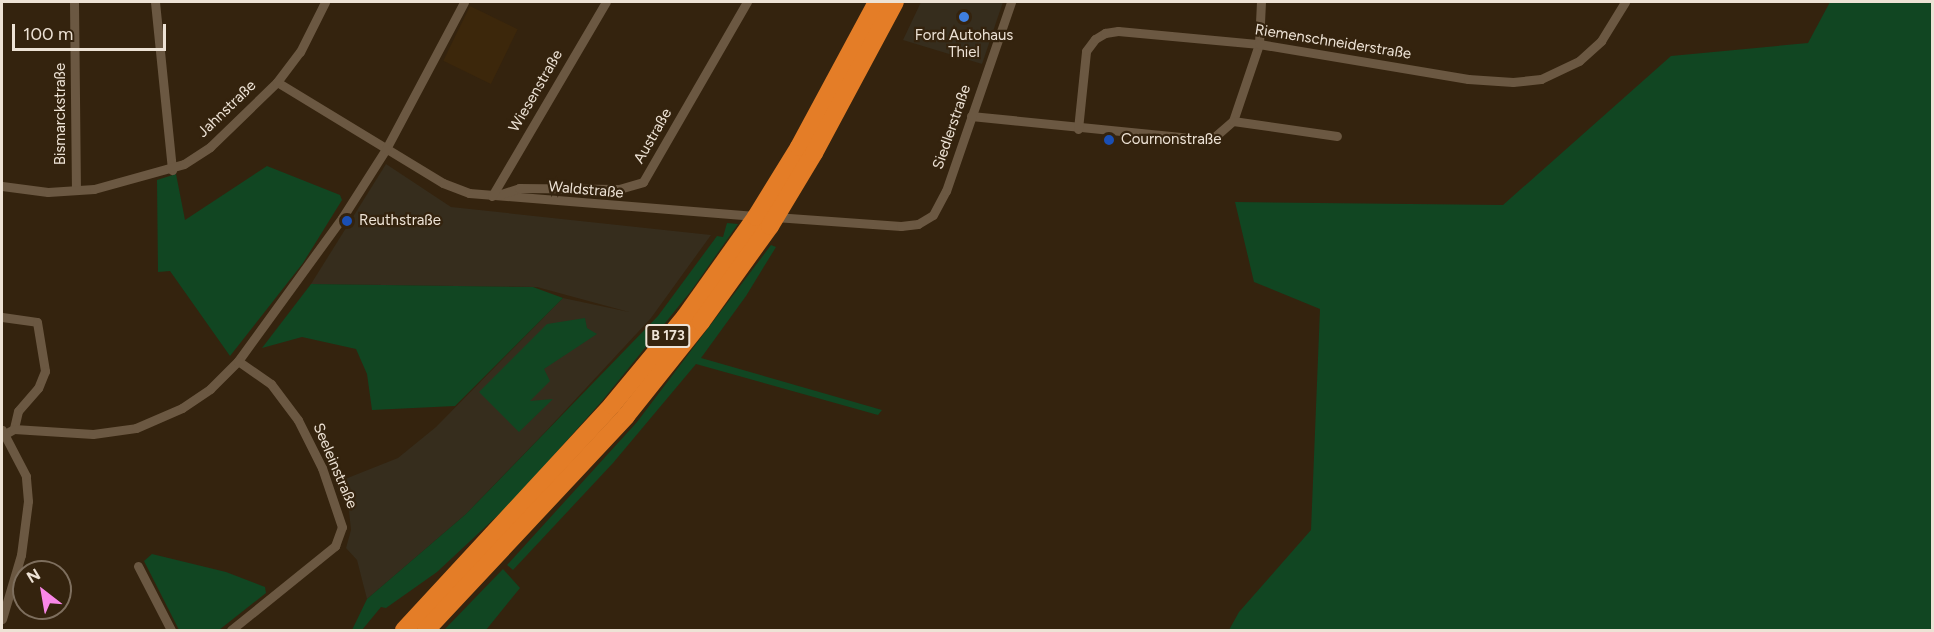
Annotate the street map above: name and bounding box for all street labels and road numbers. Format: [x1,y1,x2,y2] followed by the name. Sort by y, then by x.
[1254,21,1412,63] street label: Riemenschneiderstraße
[505,47,567,135] street label: Wiesenstraße
[52,63,70,165] street label: Bismarckstraße
[194,77,260,141] street label: Jahnstraße
[929,82,975,172] street label: Siedlerstraße
[630,105,676,167] street label: Austraße
[548,178,624,202] street label: Waldstraße
[644,325,692,347] road number: B 173
[309,421,361,511] street label: Seeleinstraße

